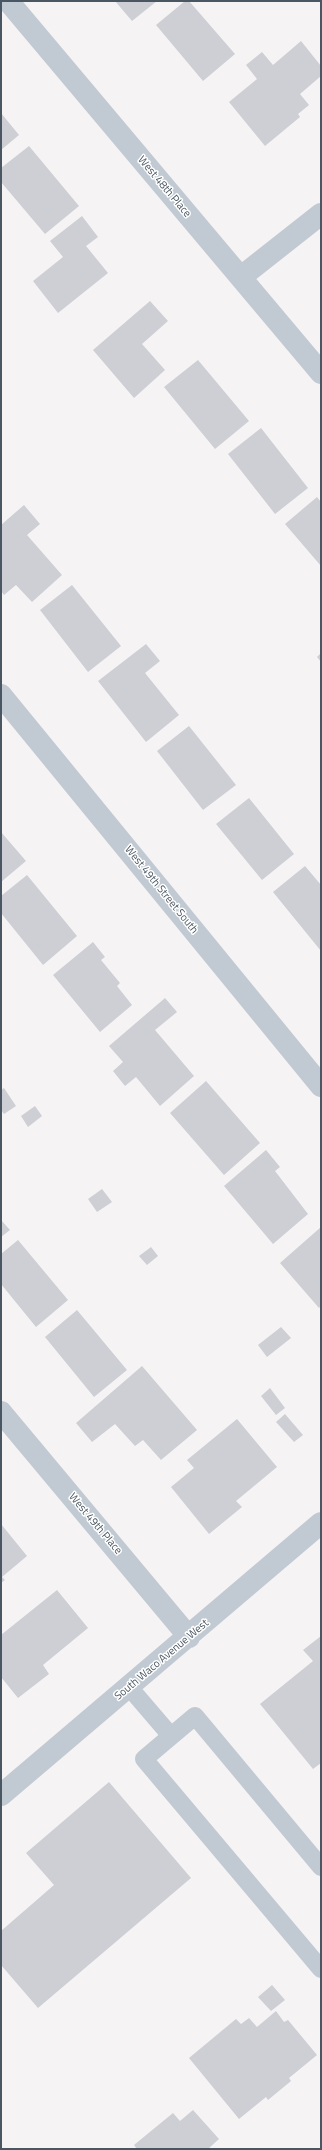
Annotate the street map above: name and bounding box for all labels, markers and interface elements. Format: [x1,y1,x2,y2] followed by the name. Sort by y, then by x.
[135,154,193,220] street label: West 48th Place
[122,843,200,937] street label: West 49th Street South
[66,1491,124,1557] street label: West 49th Place
[112,1617,212,1703] street label: South Waco Avenue West

